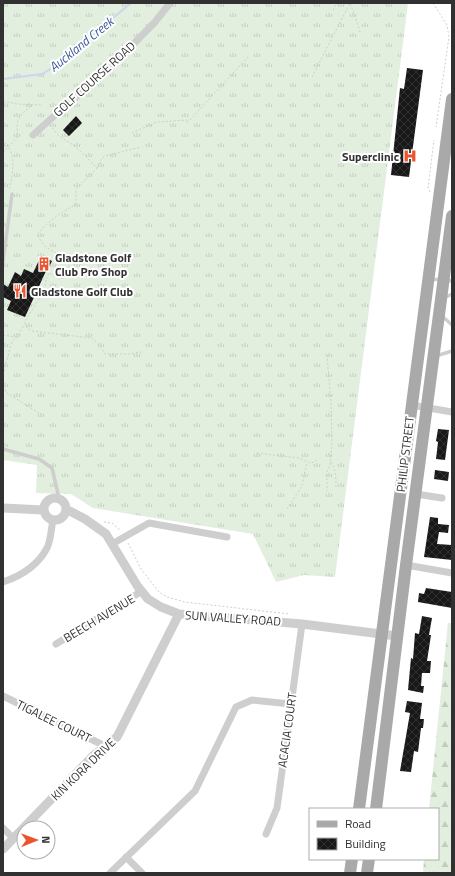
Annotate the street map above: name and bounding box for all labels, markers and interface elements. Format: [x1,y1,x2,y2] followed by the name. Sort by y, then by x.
[44,10,119,76] water label: Auckland Creek
[49,37,140,121] street label: GOLF COURSE ROAD
[342,147,399,166] place label: Superclinic
[402,148,418,164] hospital icon: Superclinic
[55,248,132,281] place label: Gladstone Golf Club Pro Shop
[36,256,52,272] building icon: Gladstone Golf Club Pro Shop
[31,282,133,301] place label: Gladstone Golf Club
[12,283,28,299] restaurant icon: Gladstone Golf Club
[391,414,419,493] street label: PHILIP STREET
[59,589,139,647] street label: BEECH AVENUE
[184,605,282,631] street label: SUN VALLEY ROAD
[272,691,302,769] street label: ACACIA COURT
[13,695,95,748] street label: TIGALEE COURT
[46,733,120,805] street label: KIN KORA DRIVE
[309,808,439,860] legend
[345,814,371,833] text: Road
[16,820,56,860] north arrow
[345,834,386,853] text: Building
[38,836,54,844] text: N

